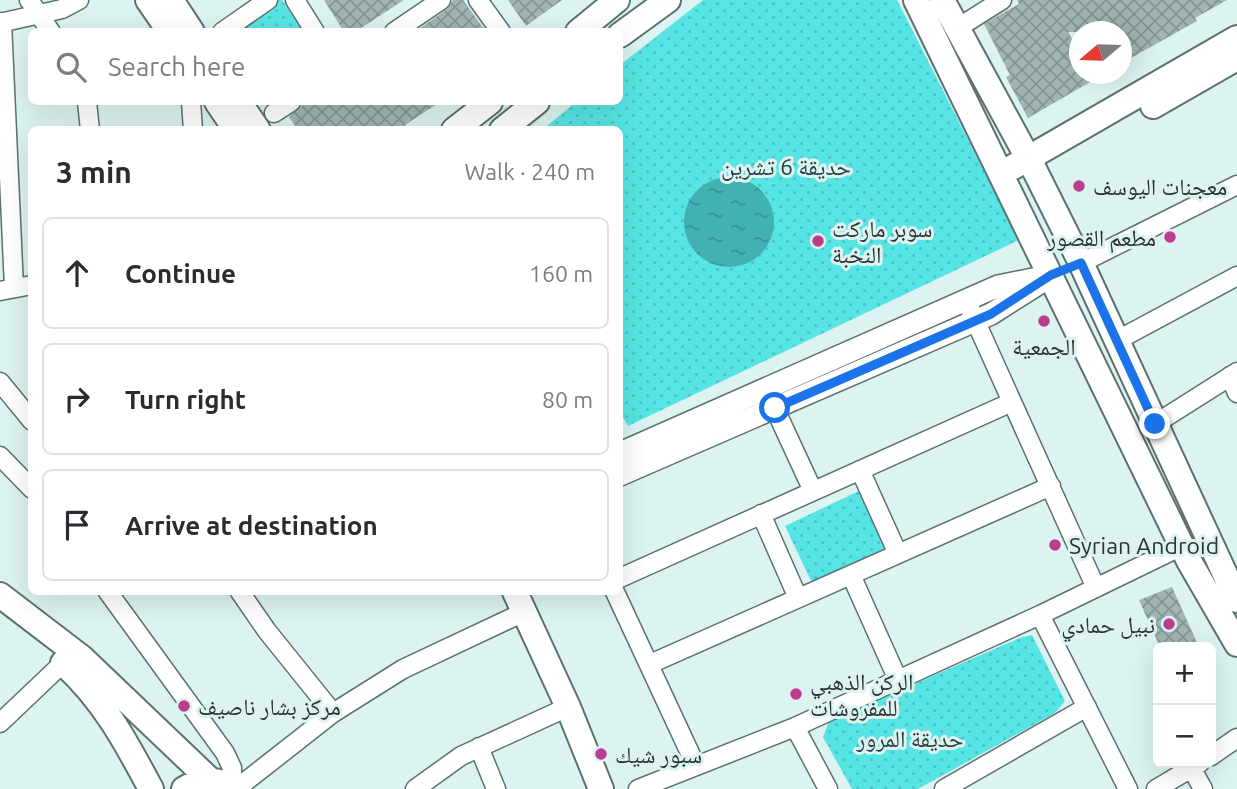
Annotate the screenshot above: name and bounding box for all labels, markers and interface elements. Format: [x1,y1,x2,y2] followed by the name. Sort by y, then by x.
[1069,21,1132,84] north arrow
[28,28,623,105] search box
[52,48,90,86] icon: search
[108,52,245,81] text: Search here
[721,154,851,181] park label: حديقة 6 تشرين
[56,155,132,189] text: 3 min
[464,159,595,184] text: Walk · 240 m
[1093,174,1227,200] place label: معجنات اليوسف
[1071,178,1087,194] marker: معجنات اليوسف
[832,216,932,268] place label: سوبر ماركت النخبة
[1046,225,1156,254] place label: مطعم القصور
[1162,229,1178,245] marker: مطعم القصور
[810,233,826,249] marker: سوبر ماركت النخبة
[58,254,96,292] icon: ahead
[125,259,236,288] text: Continue
[529,261,593,286] text: 160 m
[1036,313,1052,329] marker: الجمعية
[1012,334,1076,360] place label: الجمعية
[58,380,96,418] icon: right
[125,385,246,414] text: Turn right
[542,387,593,412] text: 80 m
[759,392,790,423] route start
[1139,408,1170,439] route end
[58,506,96,544] icon: arrive
[125,511,378,540] text: Arrive at destination
[1069,533,1219,558] place label: Syrian Android
[1047,537,1063,553] marker: Syrian Android
[1061,612,1155,643] place label: نبيل حمادي
[1161,616,1177,632] marker: نبيل حمادي
[1153,642,1216,768] map controls
[1153,642,1216,705] button: +
[810,669,913,721] place label: الركن الذهبي للمفروشات
[788,686,804,702] marker: الركن الذهبي للمفروشات
[198,694,341,720] place label: مركز بشار ناصيف
[176,698,192,714] marker: مركز بشار ناصيف
[1153,705,1216,768] button: −
[856,726,963,752] park label: حديقة المرور
[615,742,702,768] place label: سبور شيك
[593,746,609,762] marker: سبور شيك

